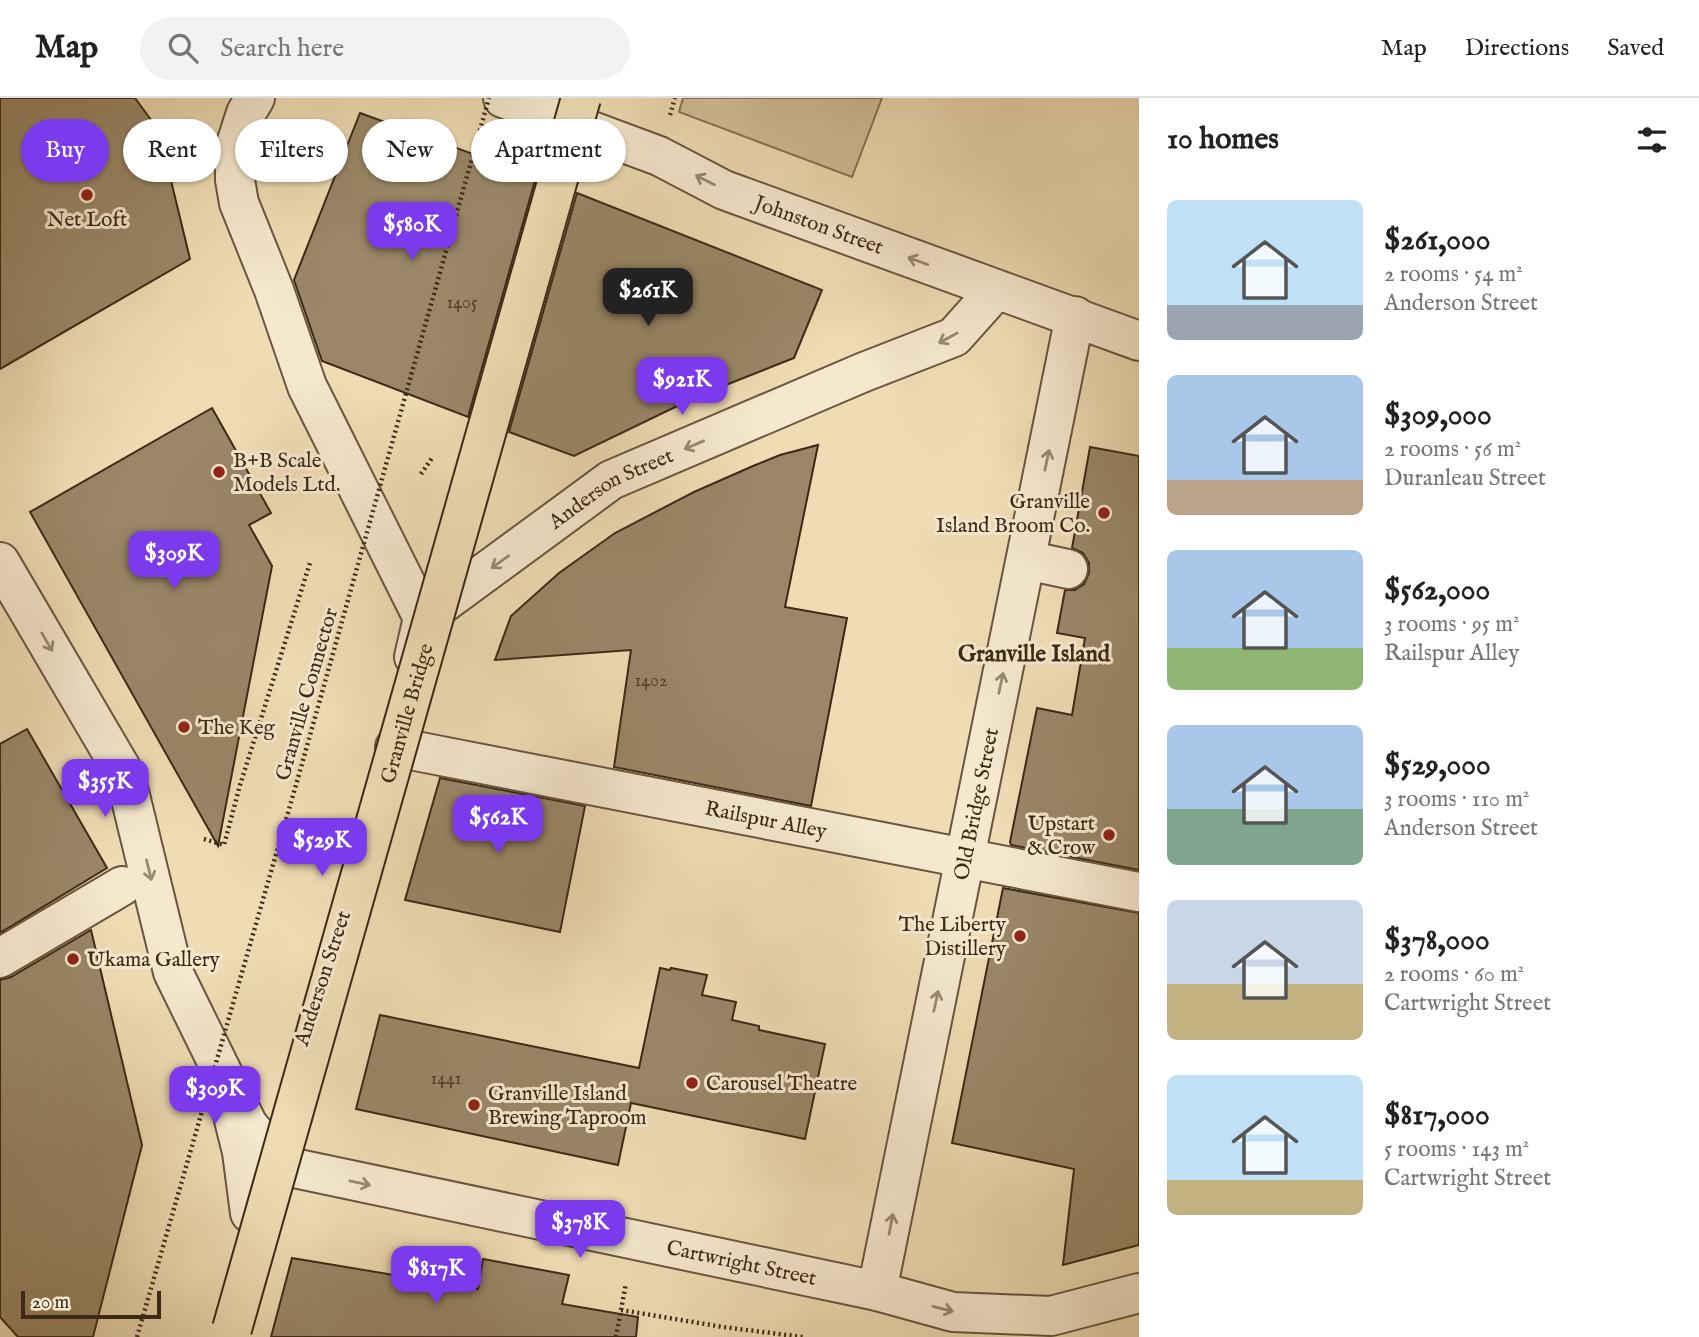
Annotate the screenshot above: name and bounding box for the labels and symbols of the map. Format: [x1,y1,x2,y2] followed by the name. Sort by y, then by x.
[695,173,716,187] one-way arrow
[79,187,95,203] marker: Net Loft
[748,189,887,262] street label: Johnston Street
[363,202,461,262] pin: $580K
[47,207,127,234] place label: Net Loft
[907,254,929,267] one-way arrow
[599,268,697,328] pin: $261K
[447,292,478,315] house number: 1405
[939,331,959,345] one-way arrow
[633,358,731,417] pin: $921K
[683,439,705,452] one-way arrow
[543,443,678,537] street label: Anderson Street
[233,448,340,499] place label: B+B Scale Models Ltd.
[1040,449,1054,472] one-way arrow
[211,464,227,480] marker: B+B Scale Models Ltd.
[936,489,1090,540] place label: Granville Island Broom Co.
[1096,505,1112,521] marker: Granville Island Broom Co.
[125,532,223,591] pin: $309K
[491,554,510,569] one-way arrow
[270,605,345,784] street label: Granville Connector
[40,632,54,652] one-way arrow
[375,640,441,787] street label: Granville Bridge
[958,640,1111,669] district label: Granville Island
[635,670,667,693] house number: 1402
[995,672,1008,695] one-way arrow
[198,715,276,742] place label: The Keg
[176,719,192,735] marker: The Keg
[949,726,1006,883] street label: Old Bridge Street
[56,760,154,819] pin: $355K
[449,796,547,855] pin: $562K
[702,796,830,846] street label: Railspur Alley
[1027,811,1096,862] place label: Upstart & Crow
[273,818,371,878] pin: $529K
[1101,827,1117,843] marker: Upstart & Crow
[143,858,156,881] one-way arrow
[289,907,358,1050] street label: Anderson Street
[899,912,1007,963] place label: The Liberty Distillery
[1012,928,1028,944] marker: The Liberty Distillery
[87,947,220,974] place label: Ukama Gallery
[65,951,81,967] marker: Ukama Gallery
[929,990,943,1013] one-way arrow
[166,1066,264,1126] pin: $309K
[430,1068,462,1091] house number: 1441
[706,1071,857,1098] place label: Carousel Theatre
[684,1075,700,1091] marker: Carousel Theatre
[488,1081,646,1132] place label: Granville Island Brewing Taproom
[466,1097,482,1113] marker: Granville Island Brewing Taproom
[348,1176,371,1190] one-way arrow
[531,1200,629,1260] pin: $378K
[884,1213,898,1236] one-way arrow
[664,1235,819,1293] street label: Cartwright Street
[387,1246,485,1306] pin: $817K
[21,1288,161,1320] scale bar
[931,1303,954,1316] one-way arrow

